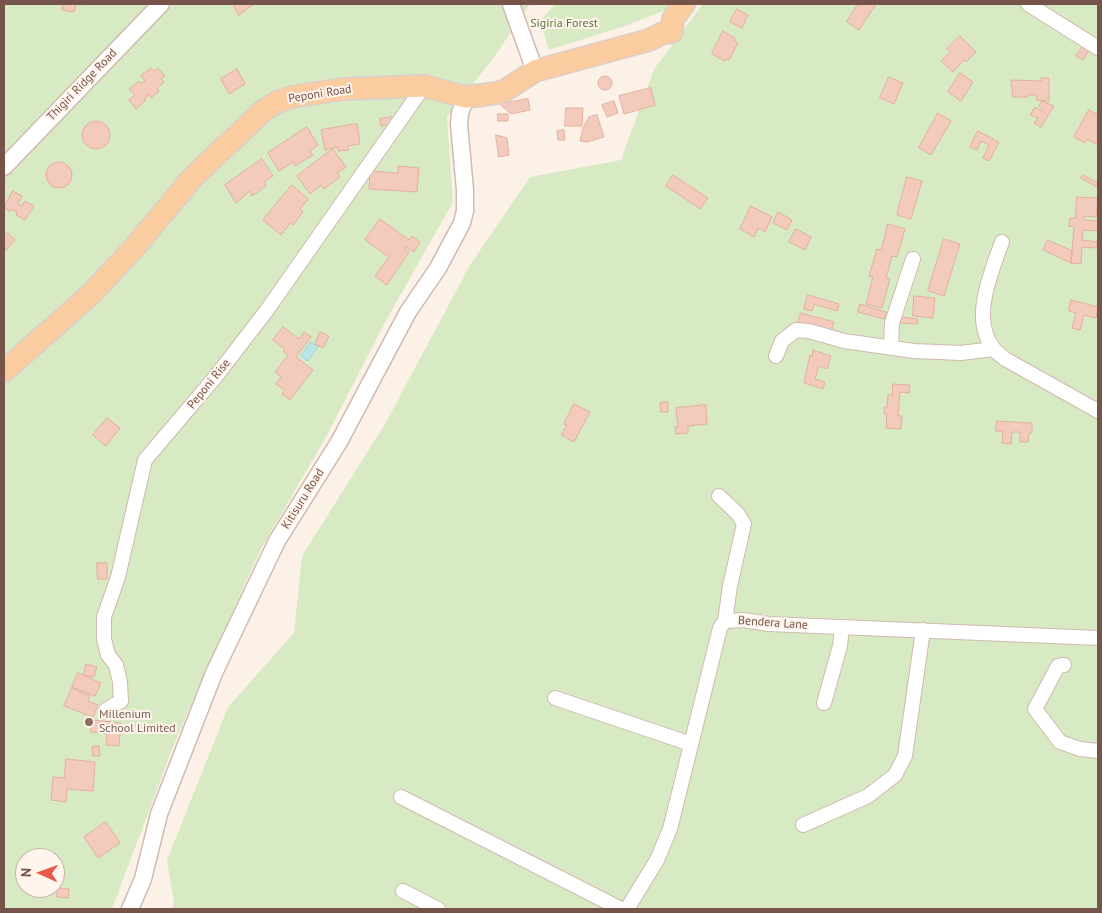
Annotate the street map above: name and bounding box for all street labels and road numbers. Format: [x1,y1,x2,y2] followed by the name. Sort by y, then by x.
[44,46,120,124] street label: Thigiri Ridge Road
[287,82,353,106] street label: Peponi Road
[185,356,233,412] street label: Peponi Rise
[279,466,327,532] street label: Kitisuru Road
[738,613,808,633] street label: Bendera Lane

